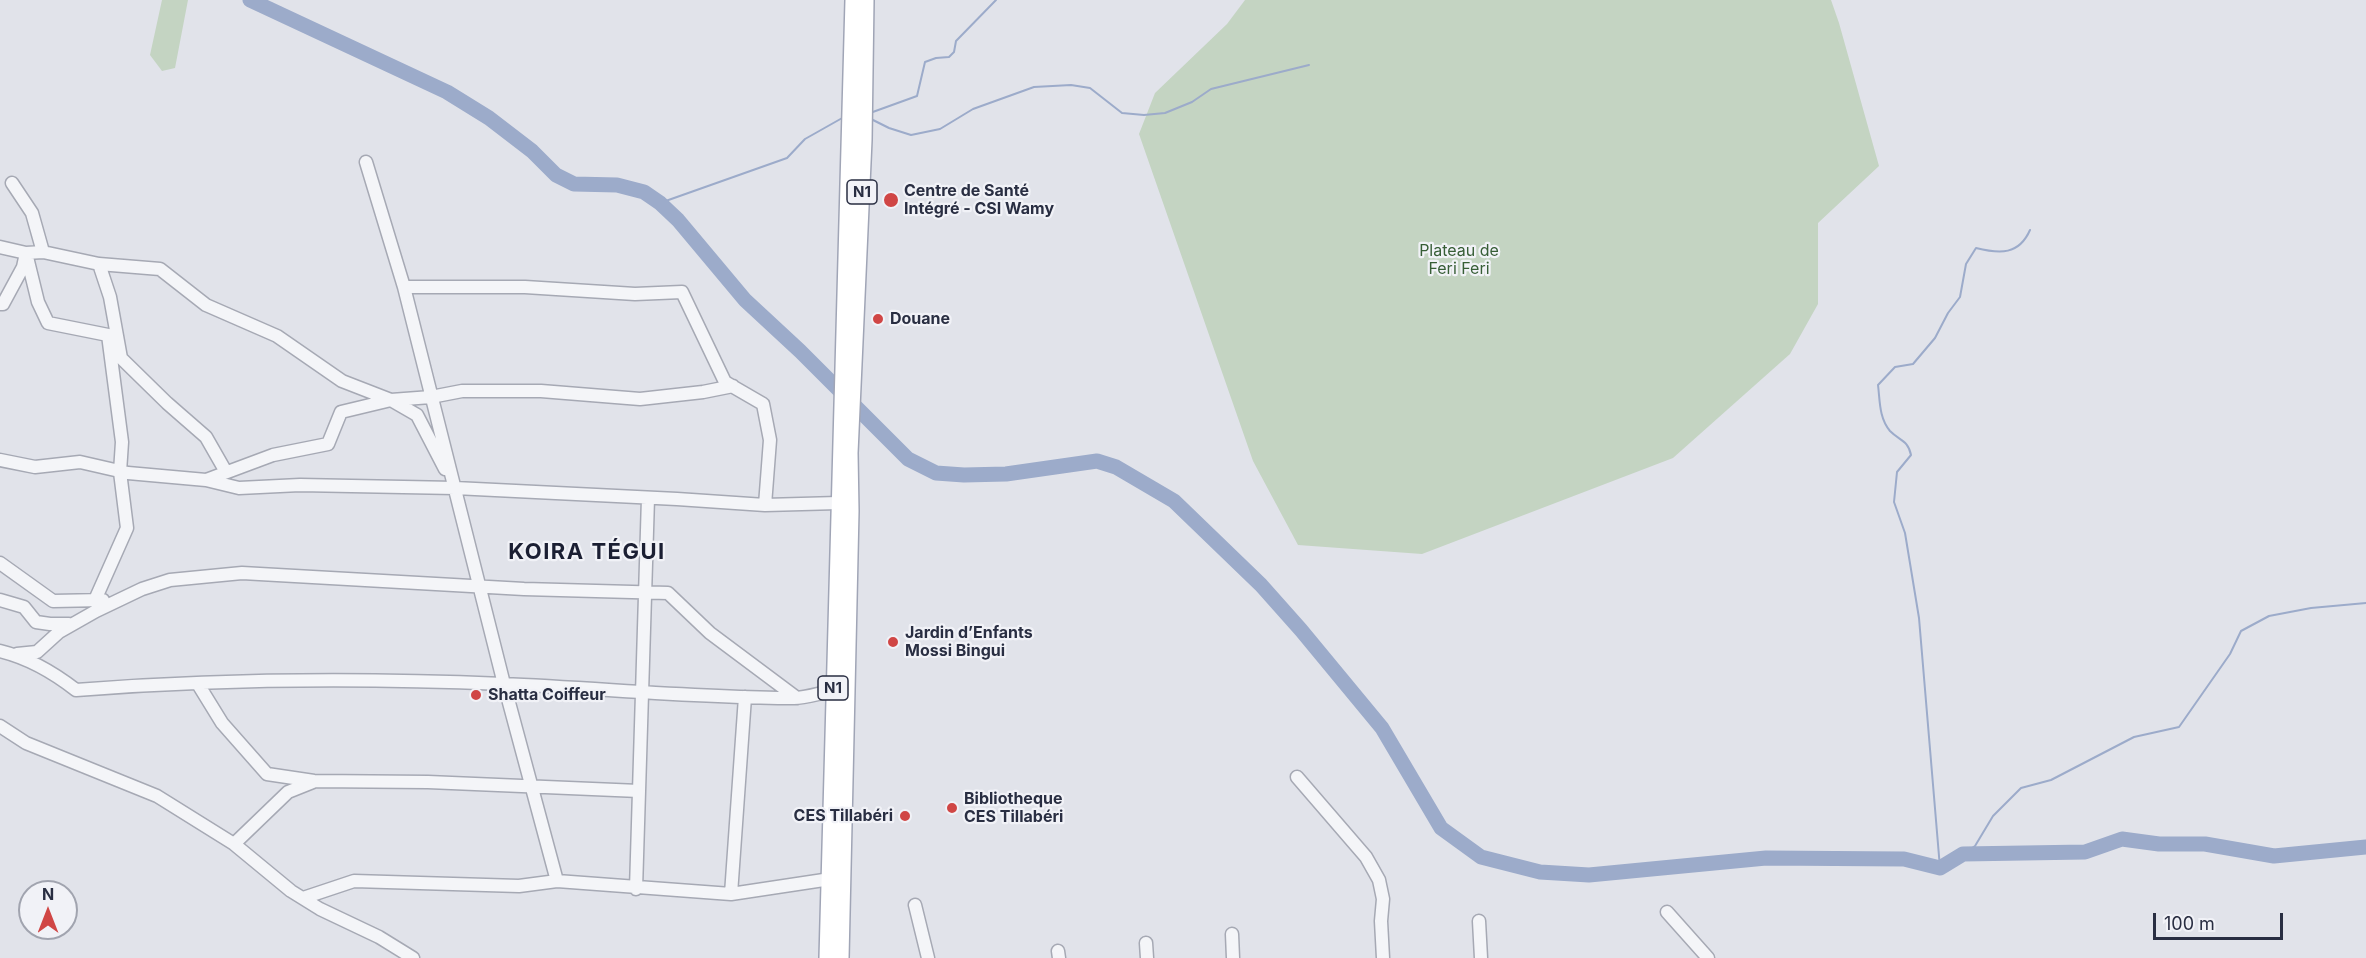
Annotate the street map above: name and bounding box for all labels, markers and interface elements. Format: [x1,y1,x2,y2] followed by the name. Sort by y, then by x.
[847,180,877,204] road number: N1
[904,181,1054,219] place label: Centre de Santé Intégré - CSI Wamy
[882,191,900,209] marker: Centre de Santé Intégré - CSI Wamy
[1419,241,1499,279] park label: Plateau de Feri Feri
[890,309,950,329] place label: Douane
[871,312,885,326] marker: Douane
[508,539,666,565] district label: KOIRA TÉGUI
[905,623,1033,661] place label: Jardin d’Enfants Mossi Bingui
[886,635,900,649] marker: Jardin d’Enfants Mossi Bingui
[818,676,848,700] road number: N1
[488,685,606,705] place label: Shatta Coiffeur
[469,688,483,702] marker: Shatta Coiffeur
[964,789,1063,827] place label: Bibliotheque CES Tillabéri
[945,801,959,815] marker: Bibliotheque CES Tillabéri
[794,806,893,826] place label: CES Tillabéri
[898,809,912,823] marker: CES Tillabéri
[18,880,78,940] north arrow
[42,884,54,904] text: N
[2156,901,2286,939] scale bar
[2164,913,2215,934] text: 100 m

